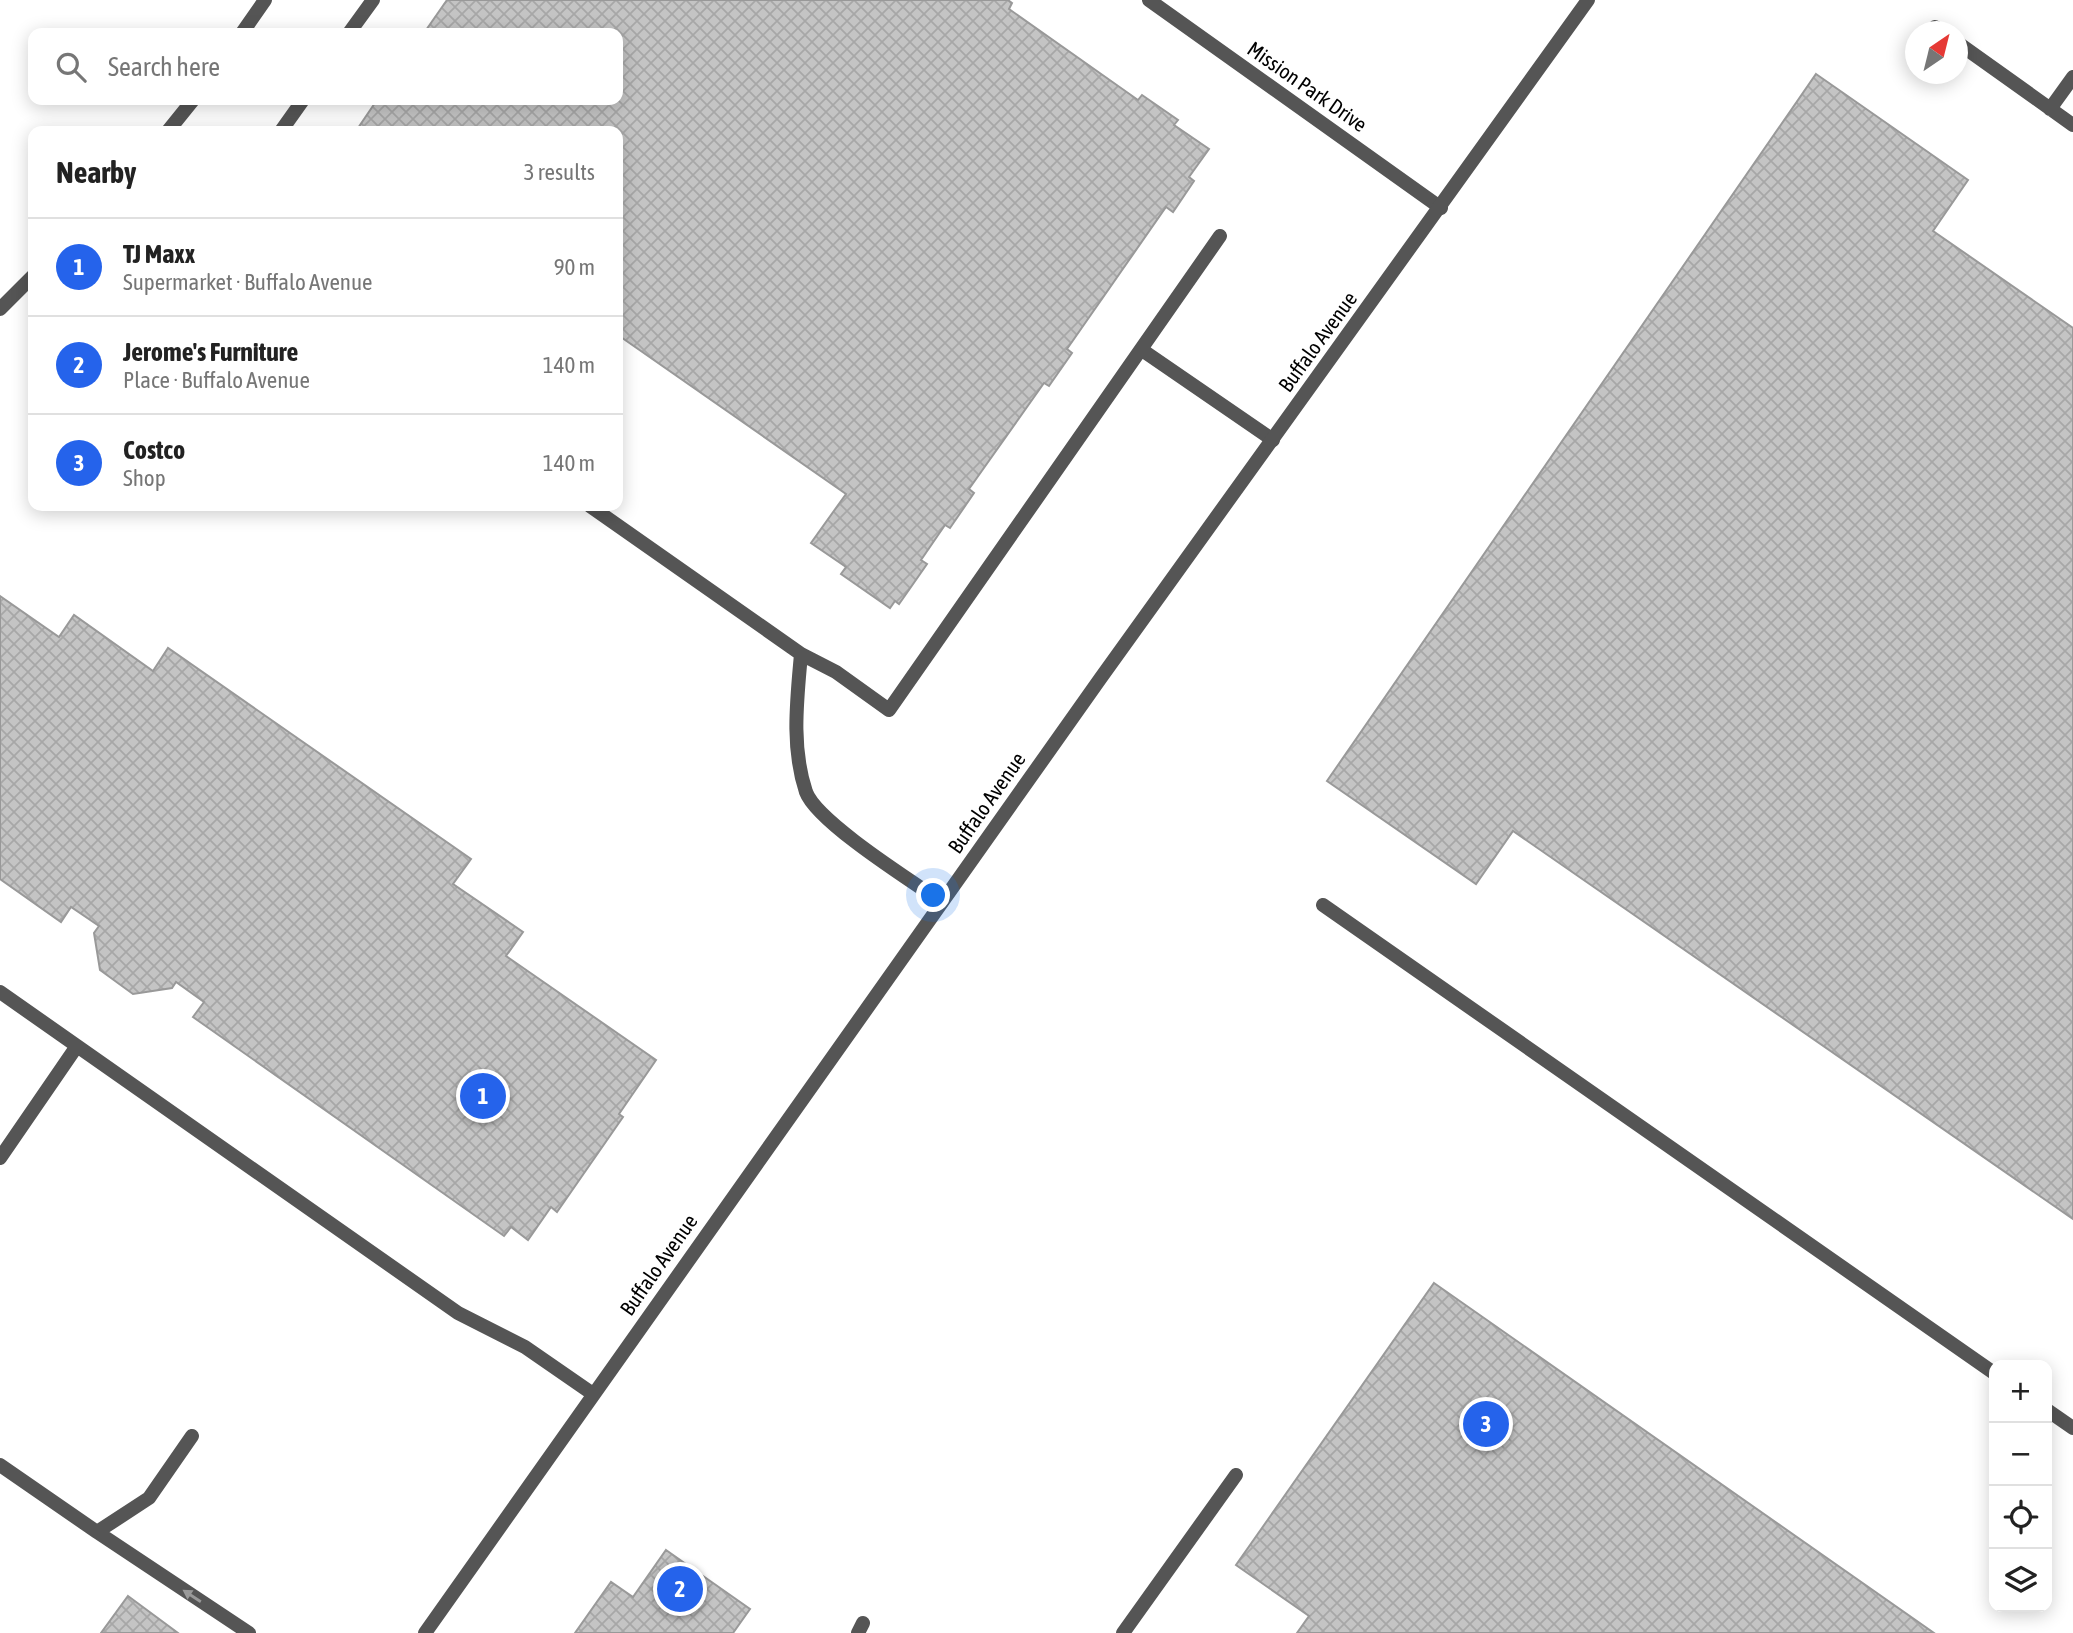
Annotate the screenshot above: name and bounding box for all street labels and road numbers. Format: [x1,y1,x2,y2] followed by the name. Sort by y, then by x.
[1243,36,1372,136] street label: Mission Park Drive
[1273,287,1361,396] street label: Buffalo Avenue
[943,747,1030,857] street label: Buffalo Avenue
[615,1209,702,1319] street label: Buffalo Avenue

